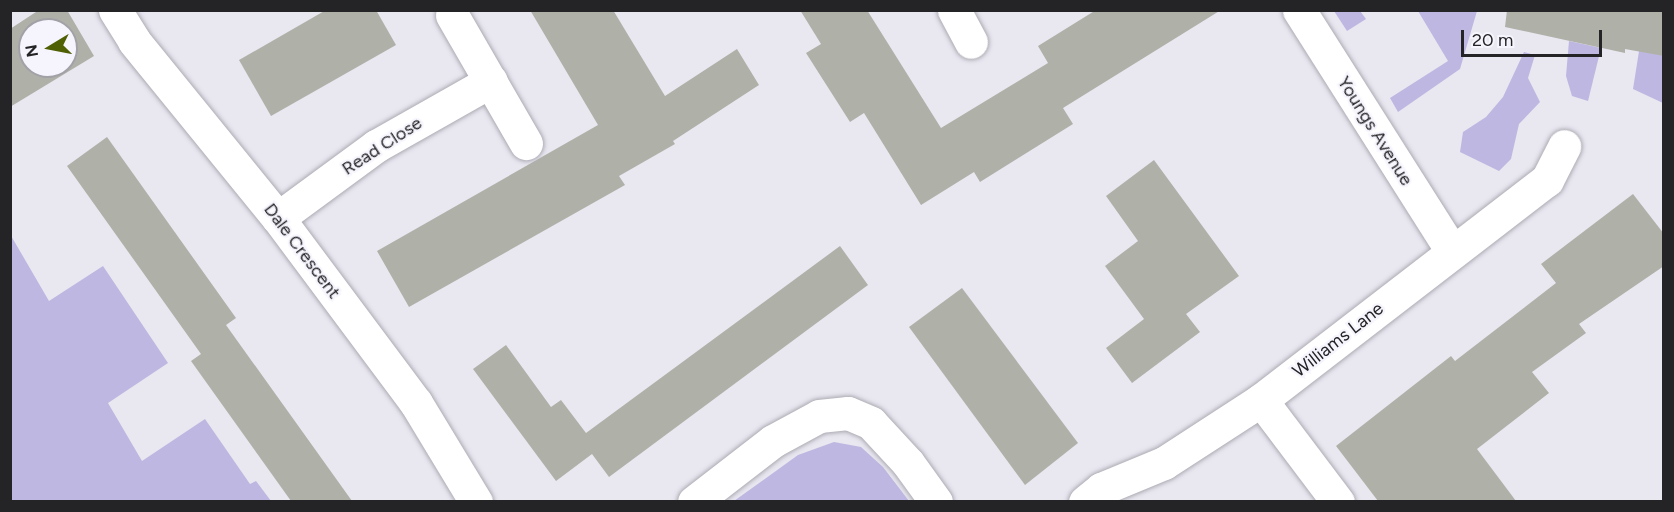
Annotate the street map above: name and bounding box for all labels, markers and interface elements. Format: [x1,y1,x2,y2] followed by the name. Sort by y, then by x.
[18,18,78,78] north arrow
[1464,18,1605,56] scale bar
[1472,29,1513,51] text: 20 m
[21,43,42,59] text: N
[1333,72,1417,190] street label: Youngs Avenue
[338,112,426,180] street label: Read Close
[259,199,345,303] street label: Dale Crescent
[1288,298,1388,382] street label: Williams Lane

